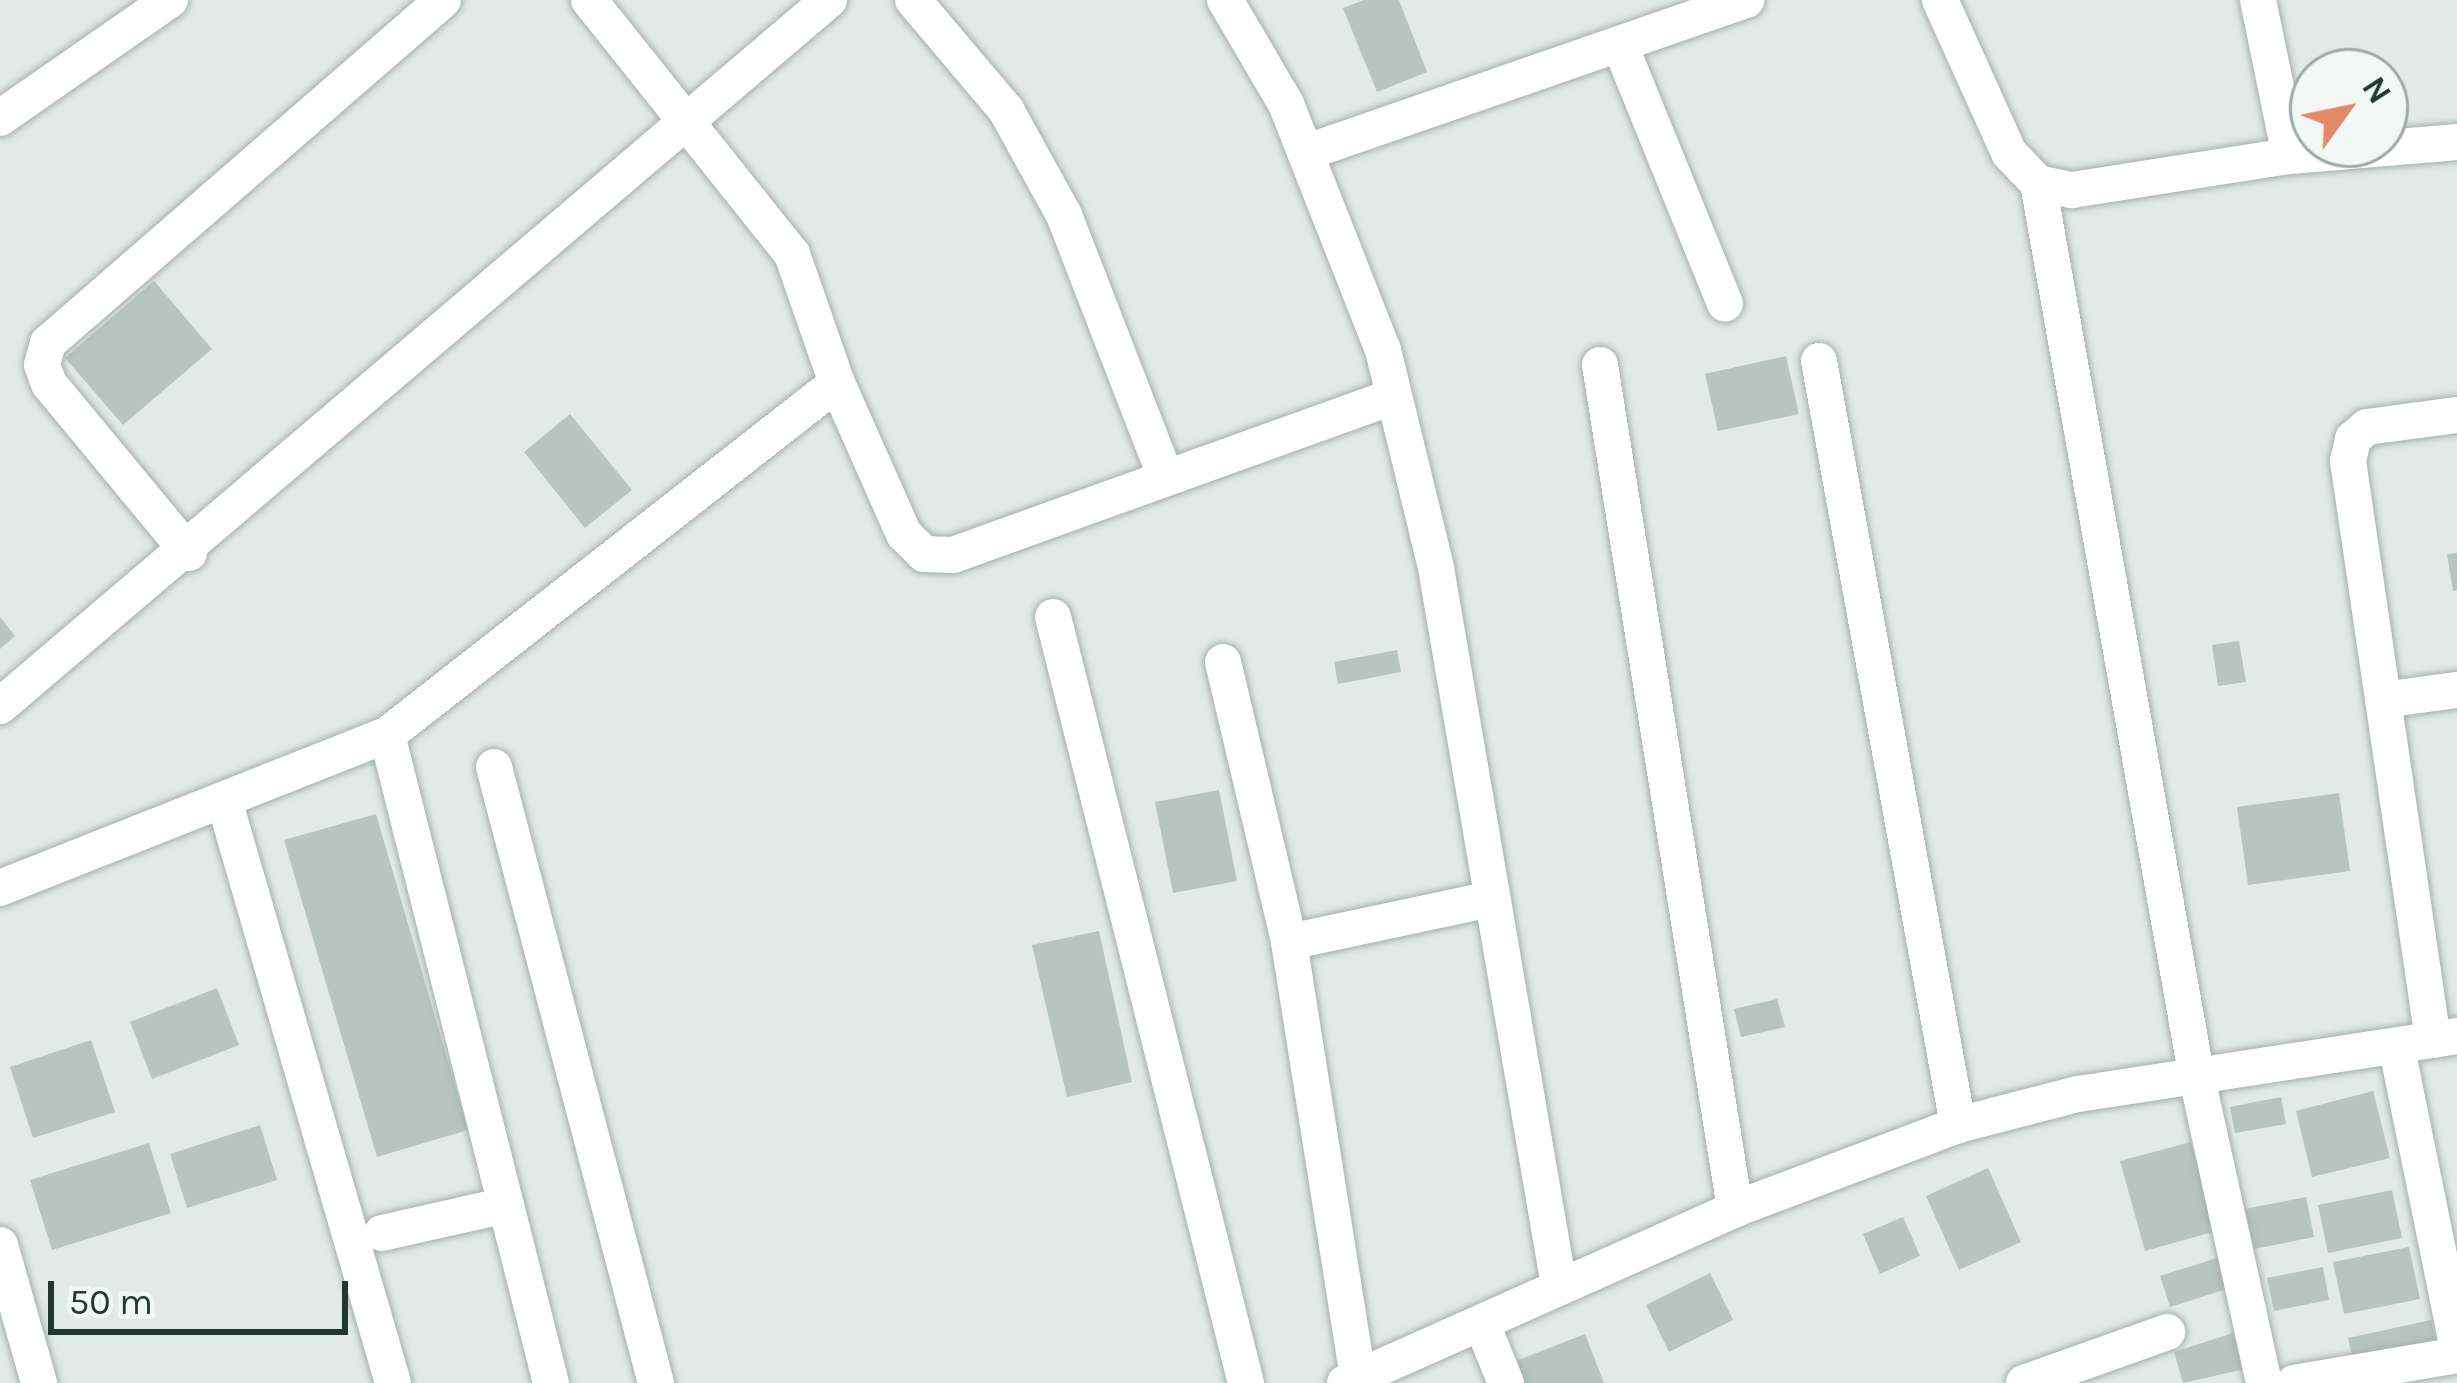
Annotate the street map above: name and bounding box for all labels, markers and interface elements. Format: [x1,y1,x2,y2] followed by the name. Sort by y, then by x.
[2289,48,2409,168] north arrow
[2354,70,2399,110] text: N
[54,1257,354,1331] scale bar
[69,1281,153,1323] text: 50 m

